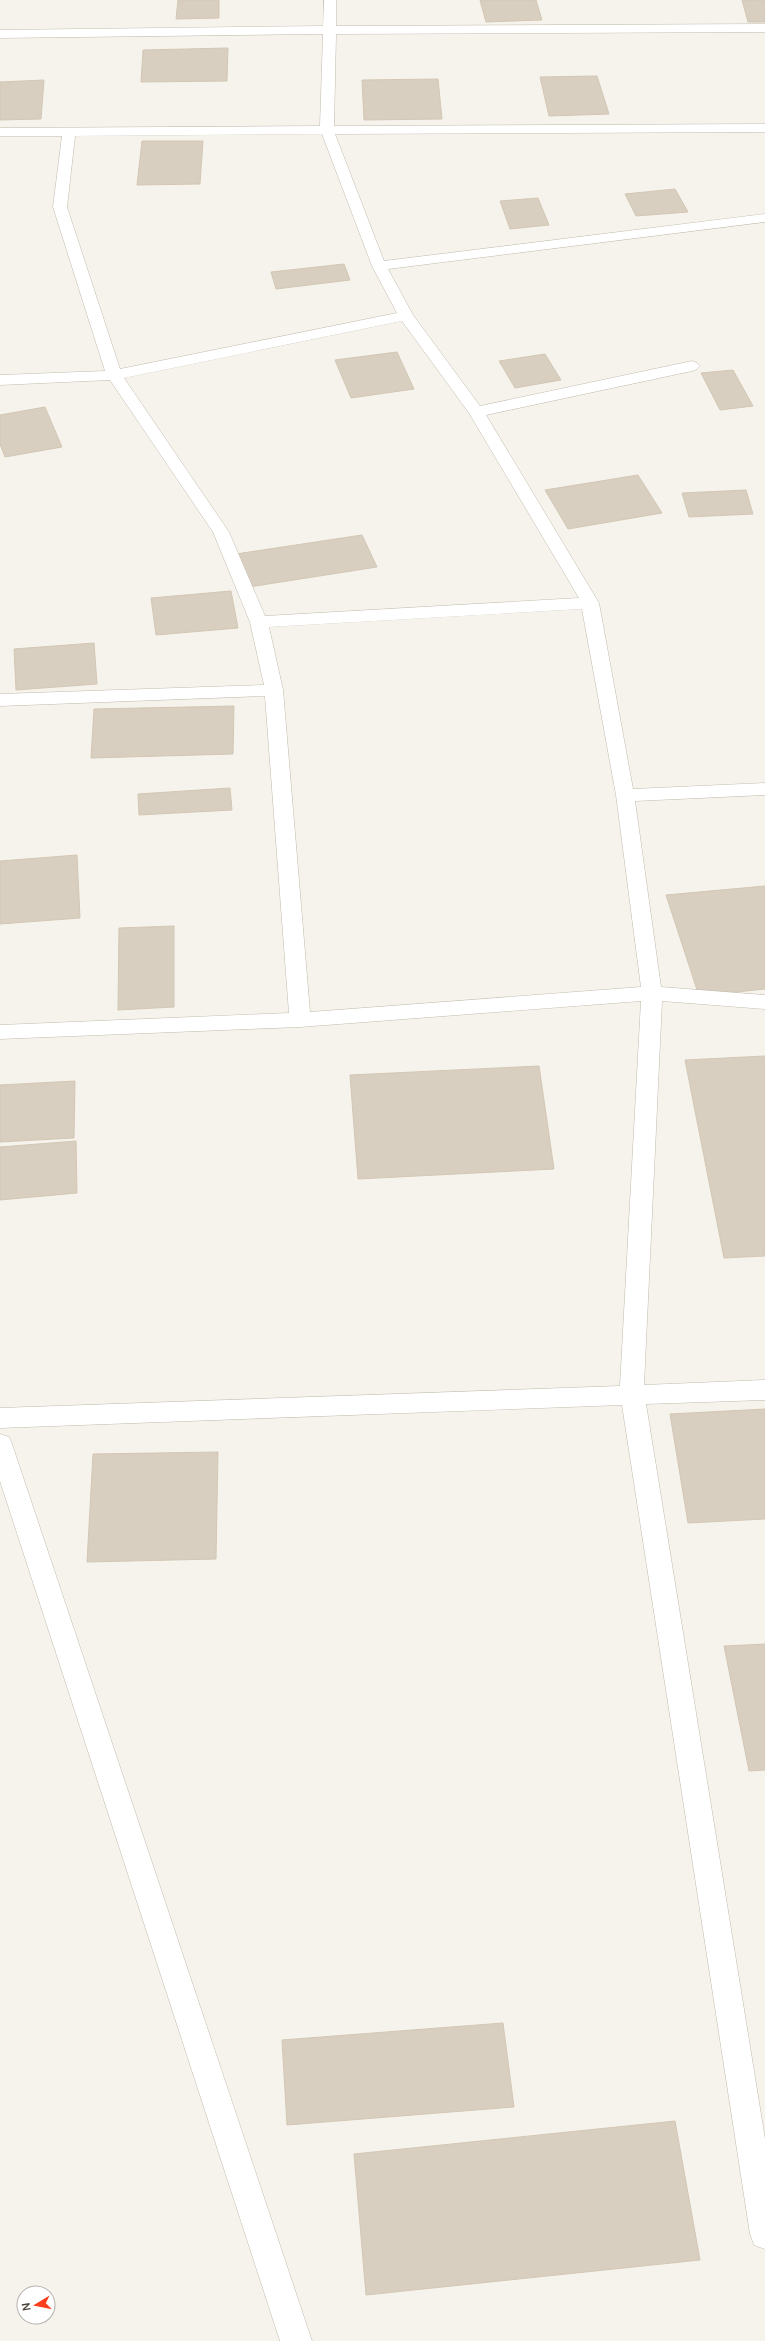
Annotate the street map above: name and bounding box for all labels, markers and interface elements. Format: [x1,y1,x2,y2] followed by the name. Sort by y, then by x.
[16,2285,56,2325] north arrow
[18,2302,34,2312] text: N

